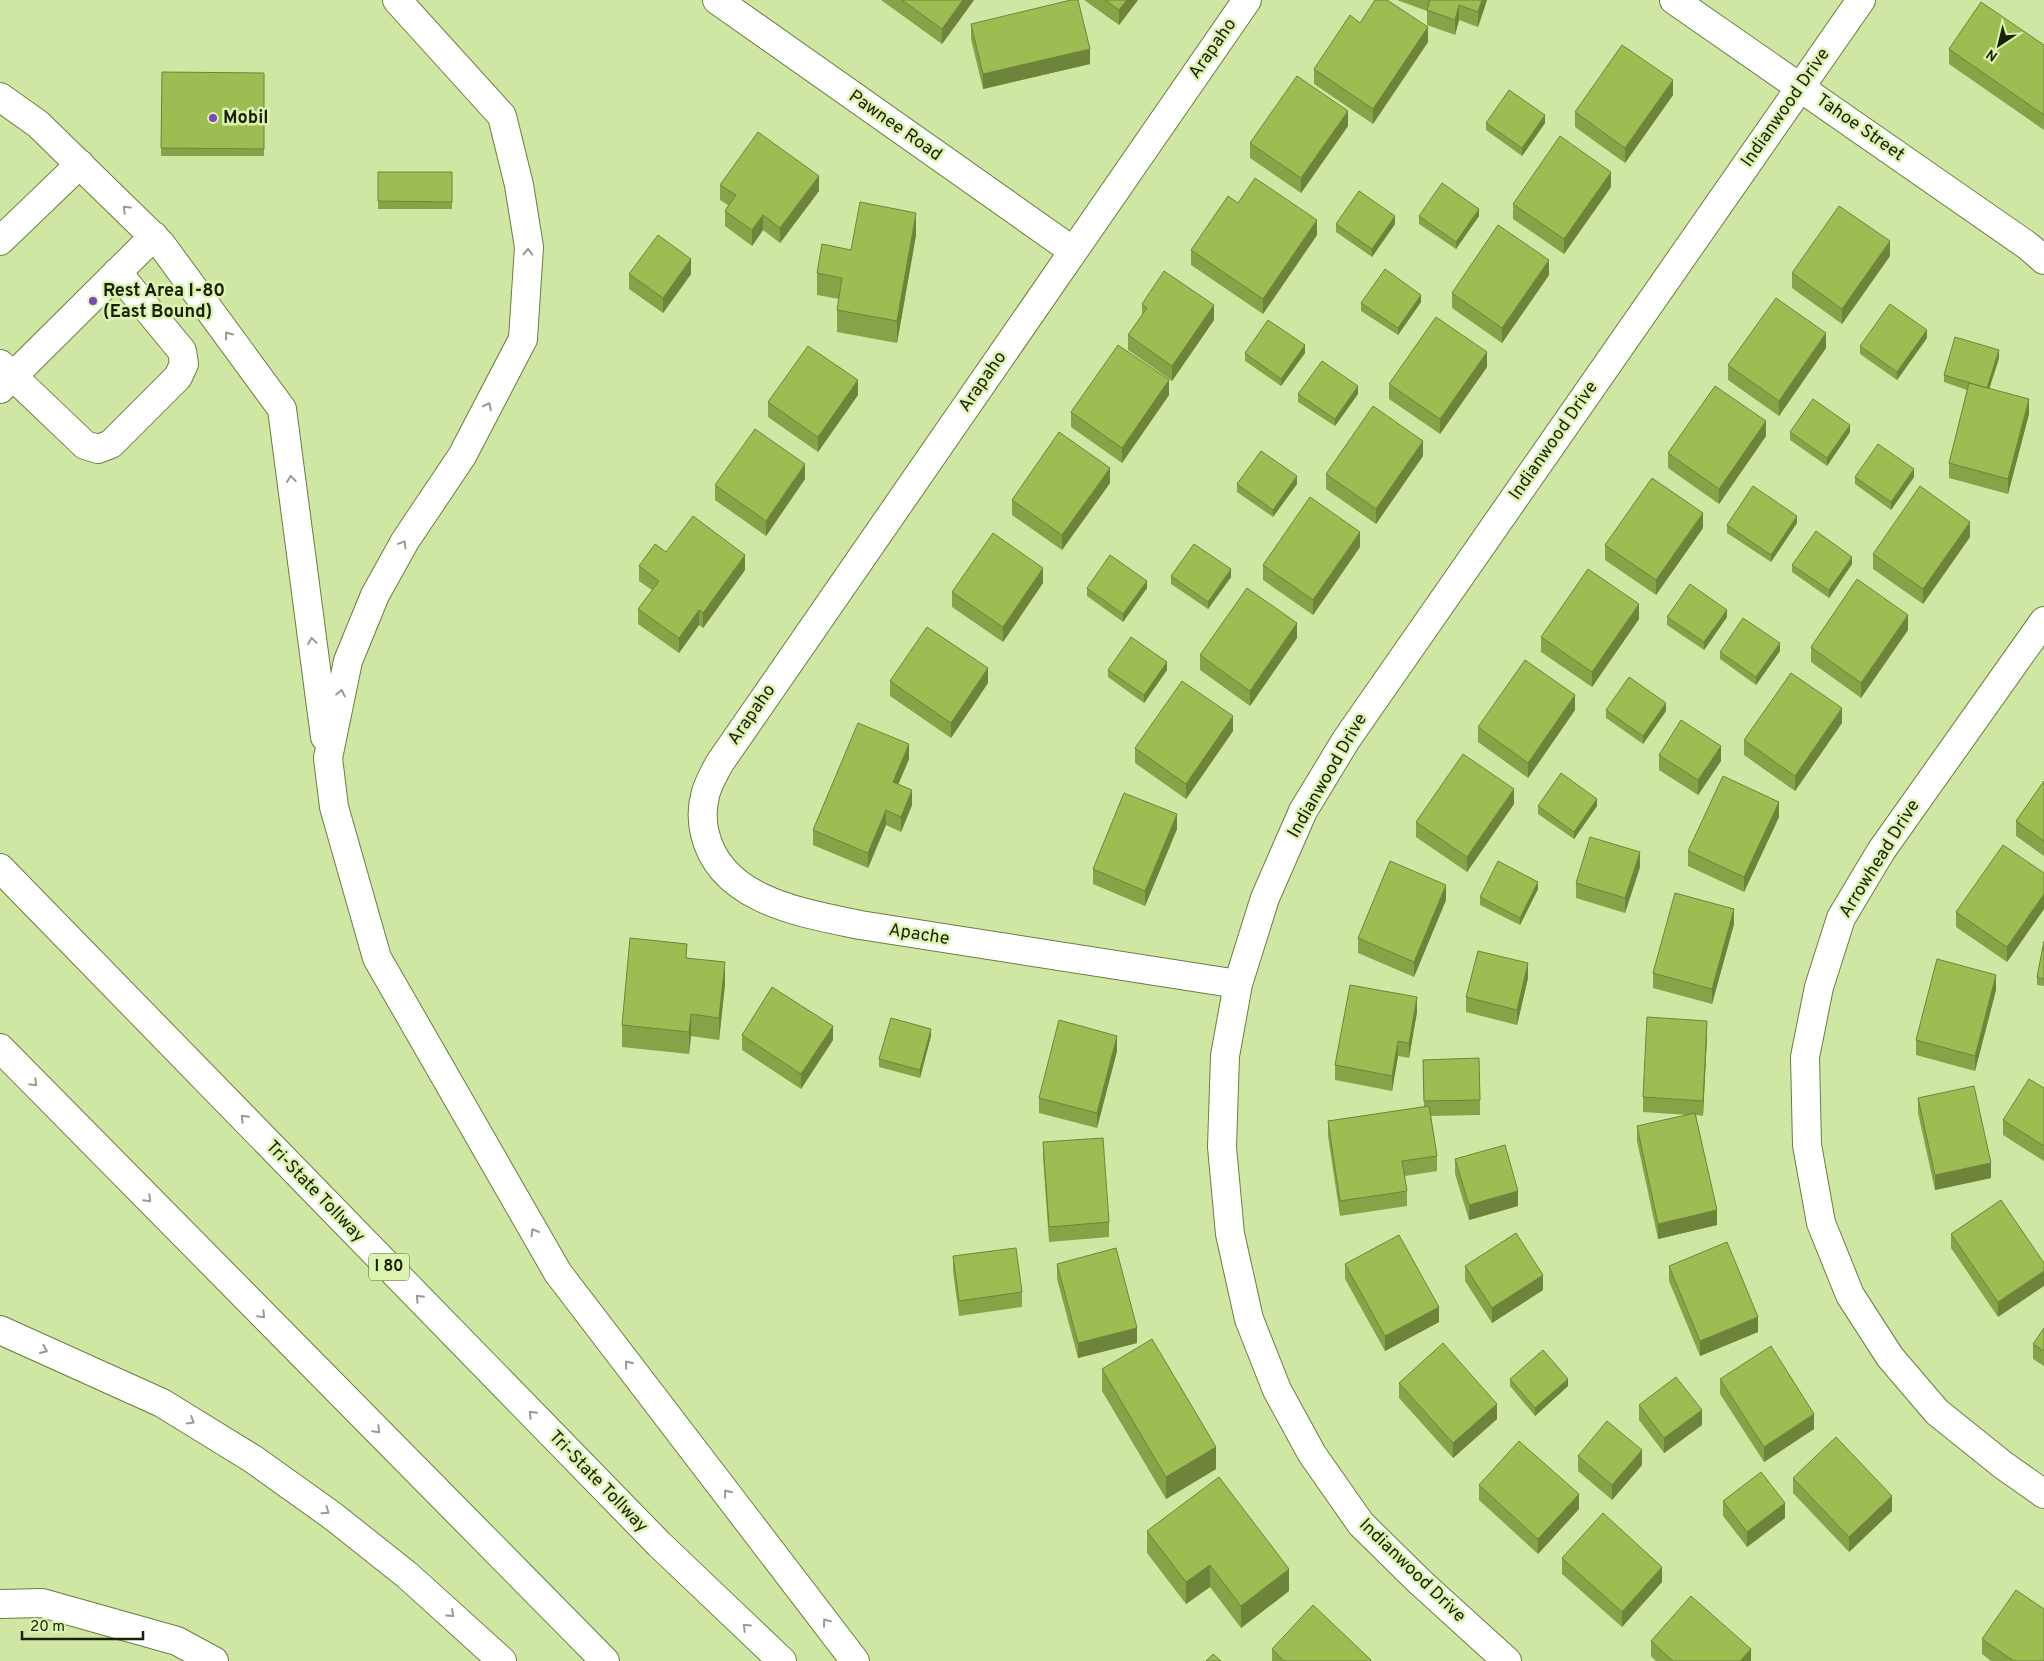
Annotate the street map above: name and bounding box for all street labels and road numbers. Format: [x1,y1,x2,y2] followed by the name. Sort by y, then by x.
[1184,14,1242,84] street label: Arapaho
[1736,44,1836,172] street label: Indianwood Drive
[844,85,946,167] street label: Pawnee Road
[1811,89,1909,167] street label: Tahoe Street
[954,347,1012,417] street label: Arapaho
[1504,377,1604,505] street label: Indianwood Drive
[723,680,781,750] street label: Arapaho
[1283,710,1373,842] street label: Indianwood Drive
[1834,796,1926,922] street label: Arrowhead Drive
[887,919,951,951] street label: Apache
[260,1136,370,1248] street label: Tri-State Tollway
[369,1254,409,1280] road number: I 80
[543,1426,653,1538] street label: Tri-State Tollway
[1354,1514,1470,1628] street label: Indianwood Drive

